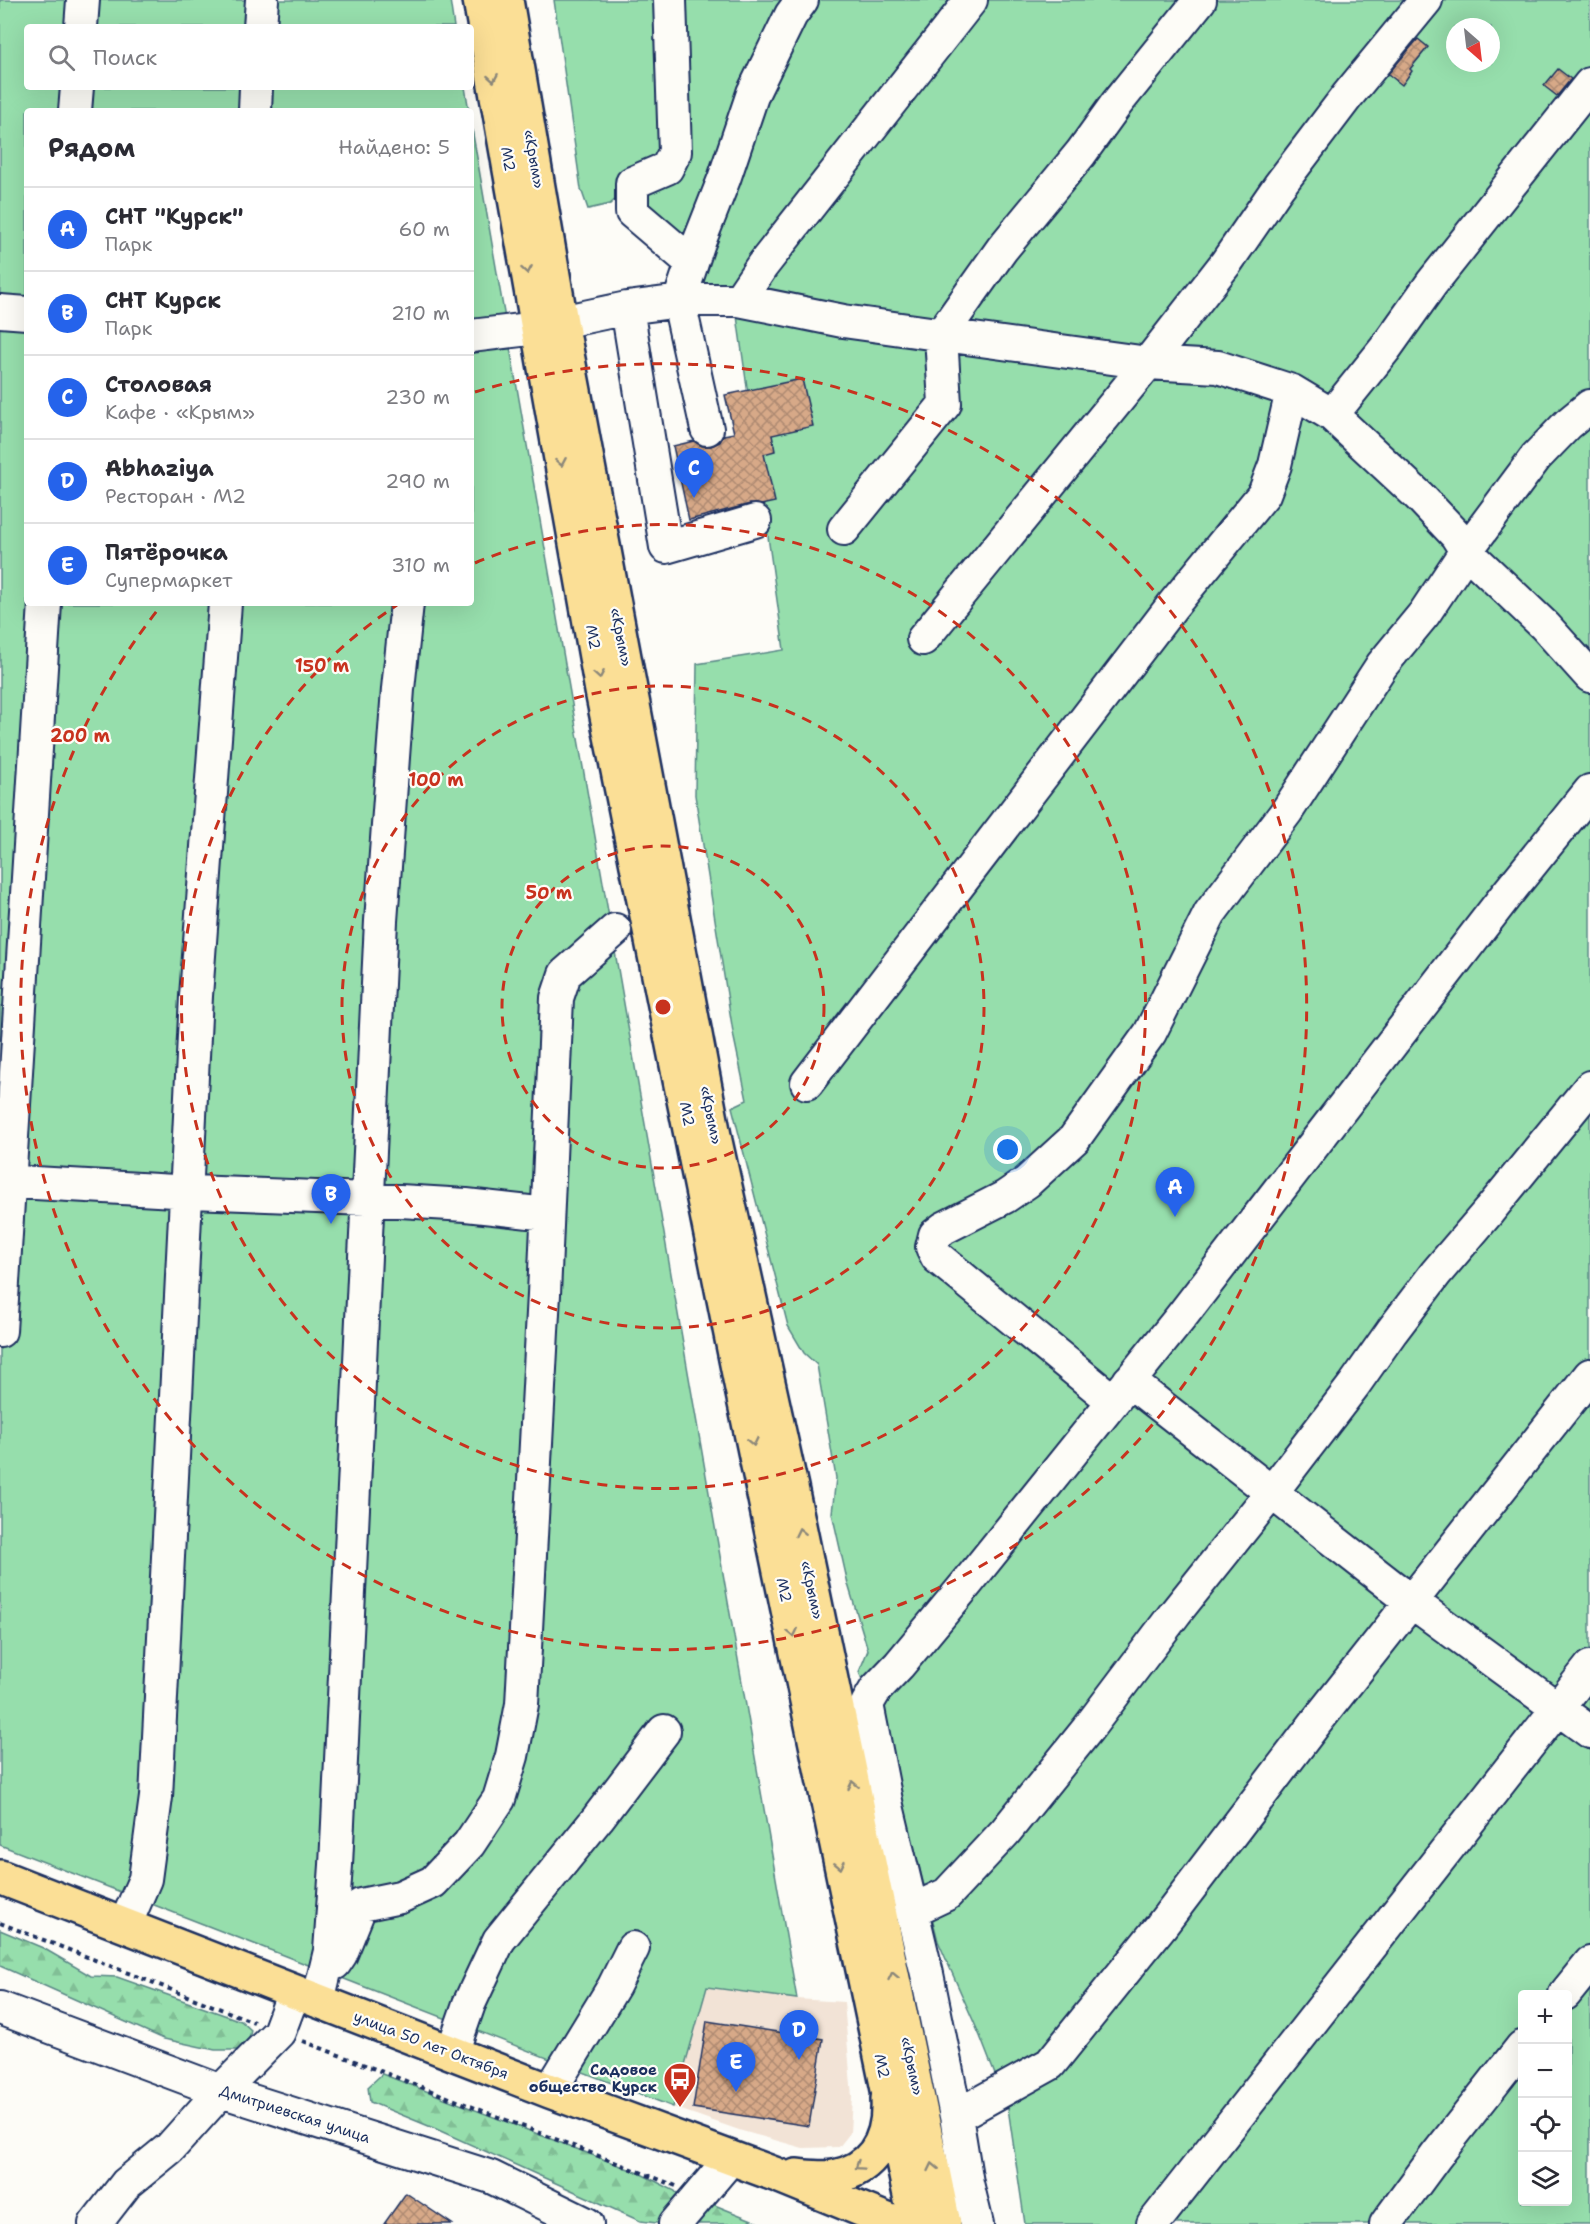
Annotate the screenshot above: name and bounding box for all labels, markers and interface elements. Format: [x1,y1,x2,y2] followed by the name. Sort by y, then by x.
[1446,18,1500,72] north arrow
[24,24,474,90] search box
[45,41,78,74] icon: search
[93,43,157,72] text: Поиск
[487,74,499,83] one-way arrow
[519,128,549,190] street label: «Крым»
[48,130,135,165] text: Рядом
[338,134,450,160] text: Найдено: 5
[496,145,520,173] street label: М2
[105,202,243,231] text: СНТ "Курск"
[60,216,75,242] text: A
[398,216,450,242] text: 60 m
[105,231,152,257] text: Парк
[521,266,533,275] one-way arrow
[105,286,221,315] text: СНТ Курск
[61,300,74,326] text: B
[391,300,450,326] text: 210 m
[105,315,152,341] text: Парк
[105,370,212,399] text: Столовая
[61,384,74,410] text: C
[385,384,450,410] text: 230 m
[105,399,255,425] text: Кафе · «Крым»
[674,448,714,498] pin: C
[105,454,214,483] text: Abhaziya
[555,458,567,467] one-way arrow
[60,468,75,494] text: D
[385,468,450,494] text: 290 m
[105,483,246,509] text: Ресторан · М2
[105,538,228,567] text: Пятёрочка
[61,552,74,578] text: E
[391,552,450,578] text: 310 m
[105,567,232,593] text: Супермаркет
[606,606,636,668] street label: «Крым»
[581,623,605,651] street label: М2
[295,654,350,678] text: 150 m
[592,670,605,680] one-way arrow
[50,724,111,748] text: 200 m
[408,768,464,792] text: 100 m
[526,881,573,905] text: 50 m
[653,997,673,1017] centre of rings
[696,1084,726,1146] street label: «Крым»
[675,1100,699,1128] street label: М2
[993,1135,1022,1164] your location
[1156,1168,1194,1217] pin: A
[312,1174,350,1224] pin: B
[746,1436,759,1446] one-way arrow
[794,1528,807,1538] one-way arrow
[796,1559,828,1621] street label: «Крым»
[772,1576,796,1604] street label: М2
[785,1627,798,1637] one-way arrow
[847,1780,860,1790] one-way arrow
[833,1860,846,1870] one-way arrow
[887,1971,900,1981] one-way arrow
[1518,1990,1572,2206] map controls
[1518,1990,1572,2044] button: +
[351,2006,511,2084] street label: улица 50 лет Октября
[780,2010,818,2060] pin: D
[896,2035,928,2097] street label: «Крым»
[716,2042,756,2092] pin: E
[1518,2044,1572,2098] button: −
[870,2052,894,2080] street label: М2
[529,2060,658,2097] place label: Садовое общество Курск
[662,2061,698,2108] bus stop icon: Садовое общество Курск
[217,2080,373,2148] street label: Дмитриевская улица
[1518,2098,1572,2152] button: locate
[1518,2152,1572,2206] button: layers
[855,2159,866,2170] one-way arrow
[927,2162,940,2172] one-way arrow

